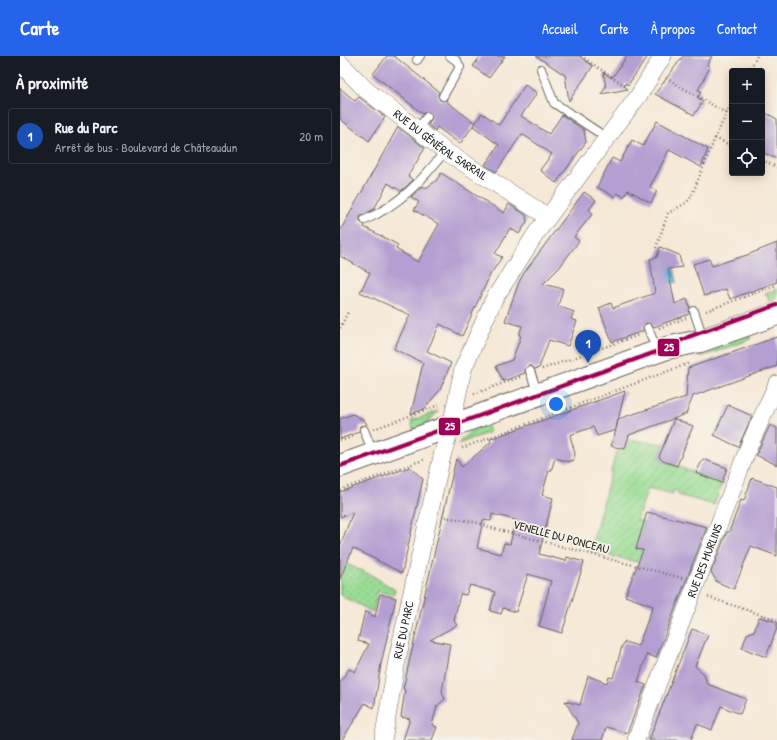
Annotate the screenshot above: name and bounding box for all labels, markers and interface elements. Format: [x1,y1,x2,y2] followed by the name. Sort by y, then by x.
[20,15,59,41] text: Carte
[542,19,578,38] text: Accueil
[600,19,629,38] text: Carte
[651,19,695,38] text: À propos
[717,19,757,38] text: Contact
[729,68,765,176] map controls
[729,68,765,104] button: +
[16,71,88,94] text: À proximité
[729,104,765,140] button: −
[390,105,491,184] street label: RUE DU GÉNÉRAL SARRAIL
[55,117,117,138] text: Rue du Parc
[28,127,32,145] text: 1
[299,127,323,145] text: 20 m
[55,138,237,156] text: Arrêt de bus · Boulevard de Châteaudun
[729,140,765,176] button: locate
[575,330,601,363] pin: 1
[657,338,680,357] line badge: 25
[664,340,674,354] text: 25
[546,394,566,414] your location
[438,417,461,436] line badge: 25
[445,419,455,433] text: 25
[511,516,612,558] street label: VENELLE DU PONCEAU
[683,521,726,600] street label: RUE DES MURLINS
[388,599,418,660] street label: RUE DU PARC

